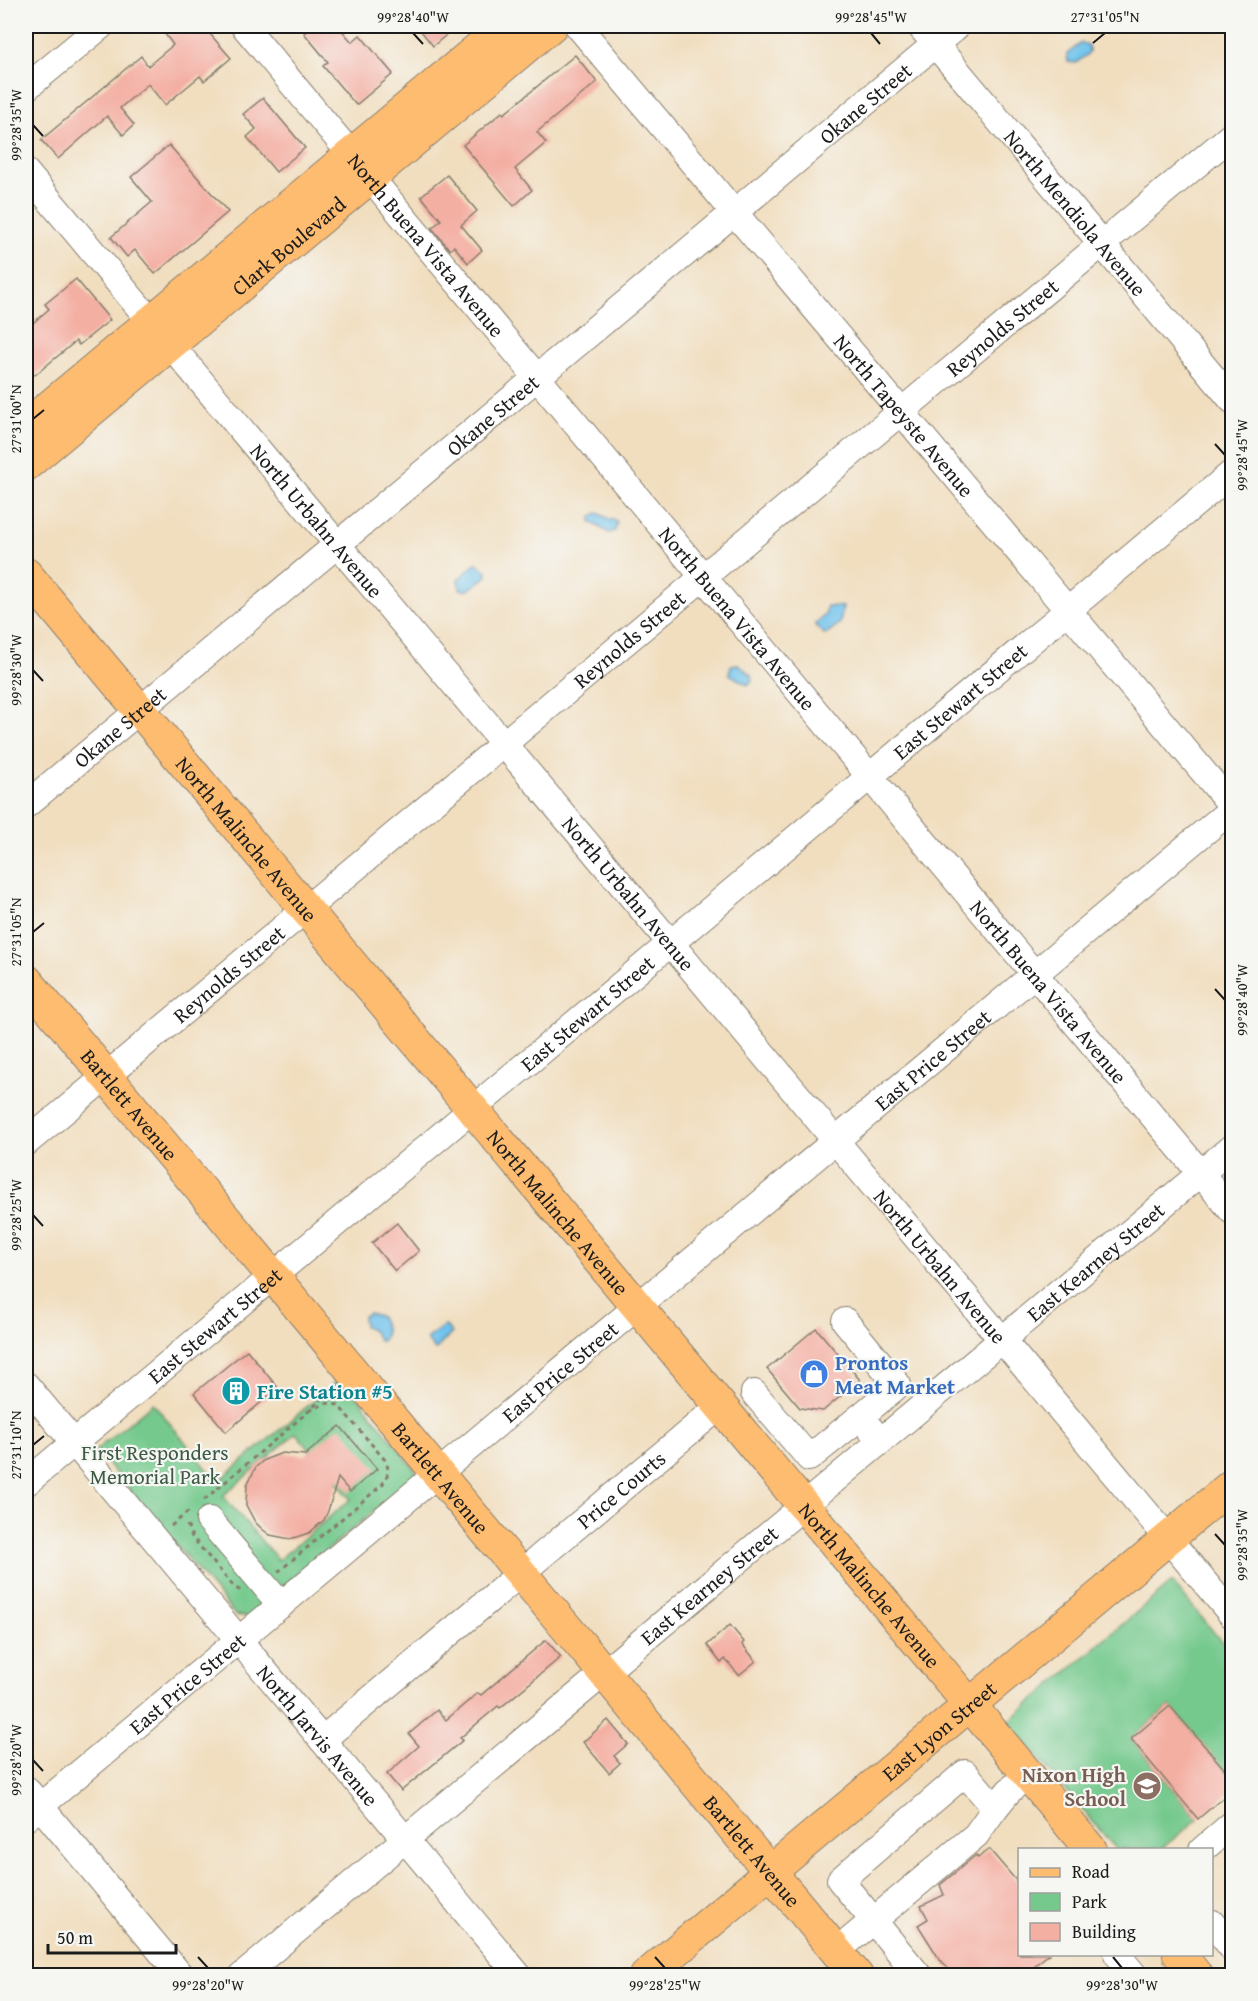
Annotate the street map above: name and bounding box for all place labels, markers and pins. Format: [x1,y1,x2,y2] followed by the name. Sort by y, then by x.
[835,1347,955,1402] place label: Prontos Meat Market
[798,1358,830,1390] shop icon: Prontos Meat Market
[220,1375,252,1407] building icon: Fire Station #5
[257,1376,393,1407] place label: Fire Station #5
[1022,1759,1127,1814] place label: Nixon High School
[1131,1770,1163,1802] school or university icon: Nixon High School

